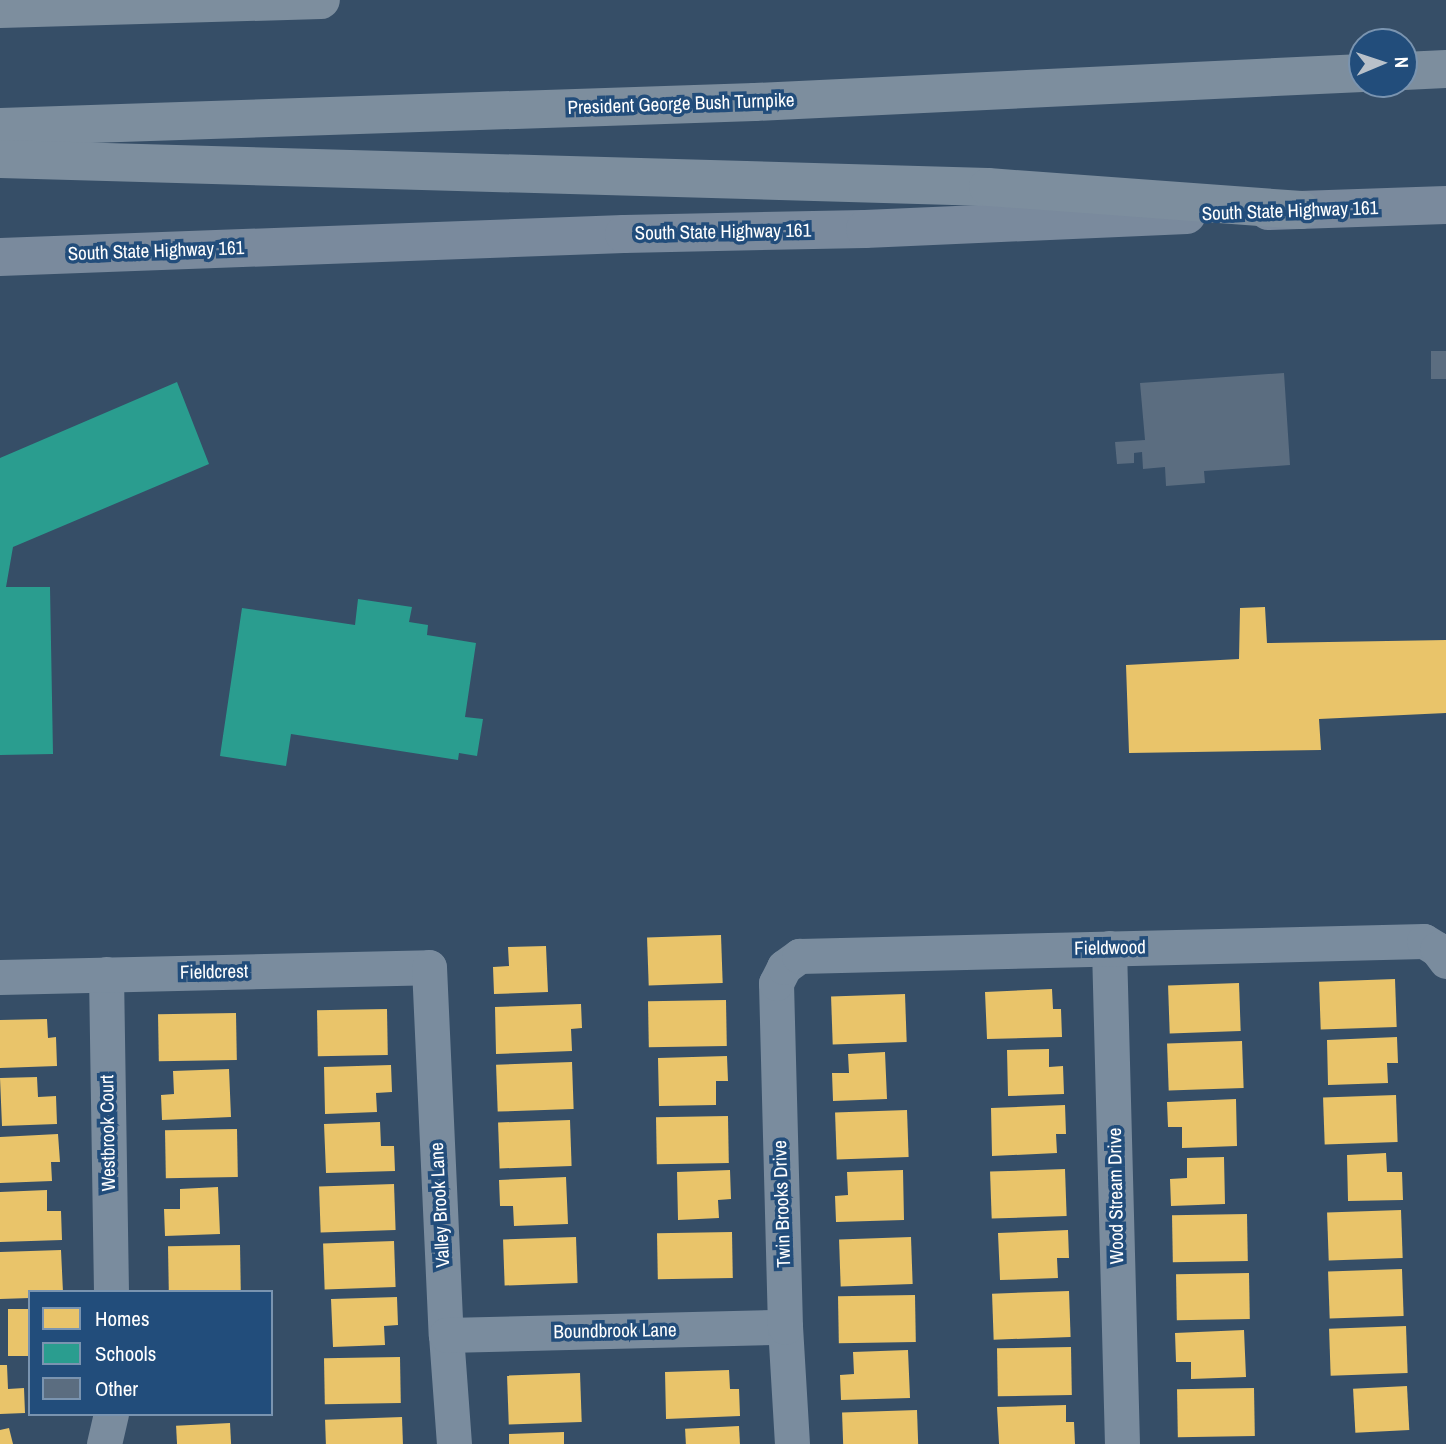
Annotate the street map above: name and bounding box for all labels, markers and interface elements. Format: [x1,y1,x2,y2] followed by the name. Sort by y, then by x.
[1348,28,1418,98] north arrow
[1389,56,1415,68] text: N
[567,89,795,119] street label: President George Bush Turnpike
[1201,197,1379,225] street label: South State Highway 161
[634,219,812,245] street label: South State Highway 161
[67,237,245,265] street label: South State Highway 161
[1074,936,1146,960] street label: Fieldwood
[180,960,248,984] street label: Fieldcrest
[96,1074,120,1192] street label: Westbrook Court
[1103,1128,1129,1264] street label: Wood Stream Drive
[768,1140,796,1268] street label: Twin Brooks Drive
[425,1142,455,1268] street label: Valley Brook Lane
[28,1290,273,1416] legend
[95,1304,150,1333] text: Homes
[553,1319,677,1343] street label: Boundbrook Lane
[95,1339,156,1368] text: Schools
[95,1374,138,1403] text: Other

